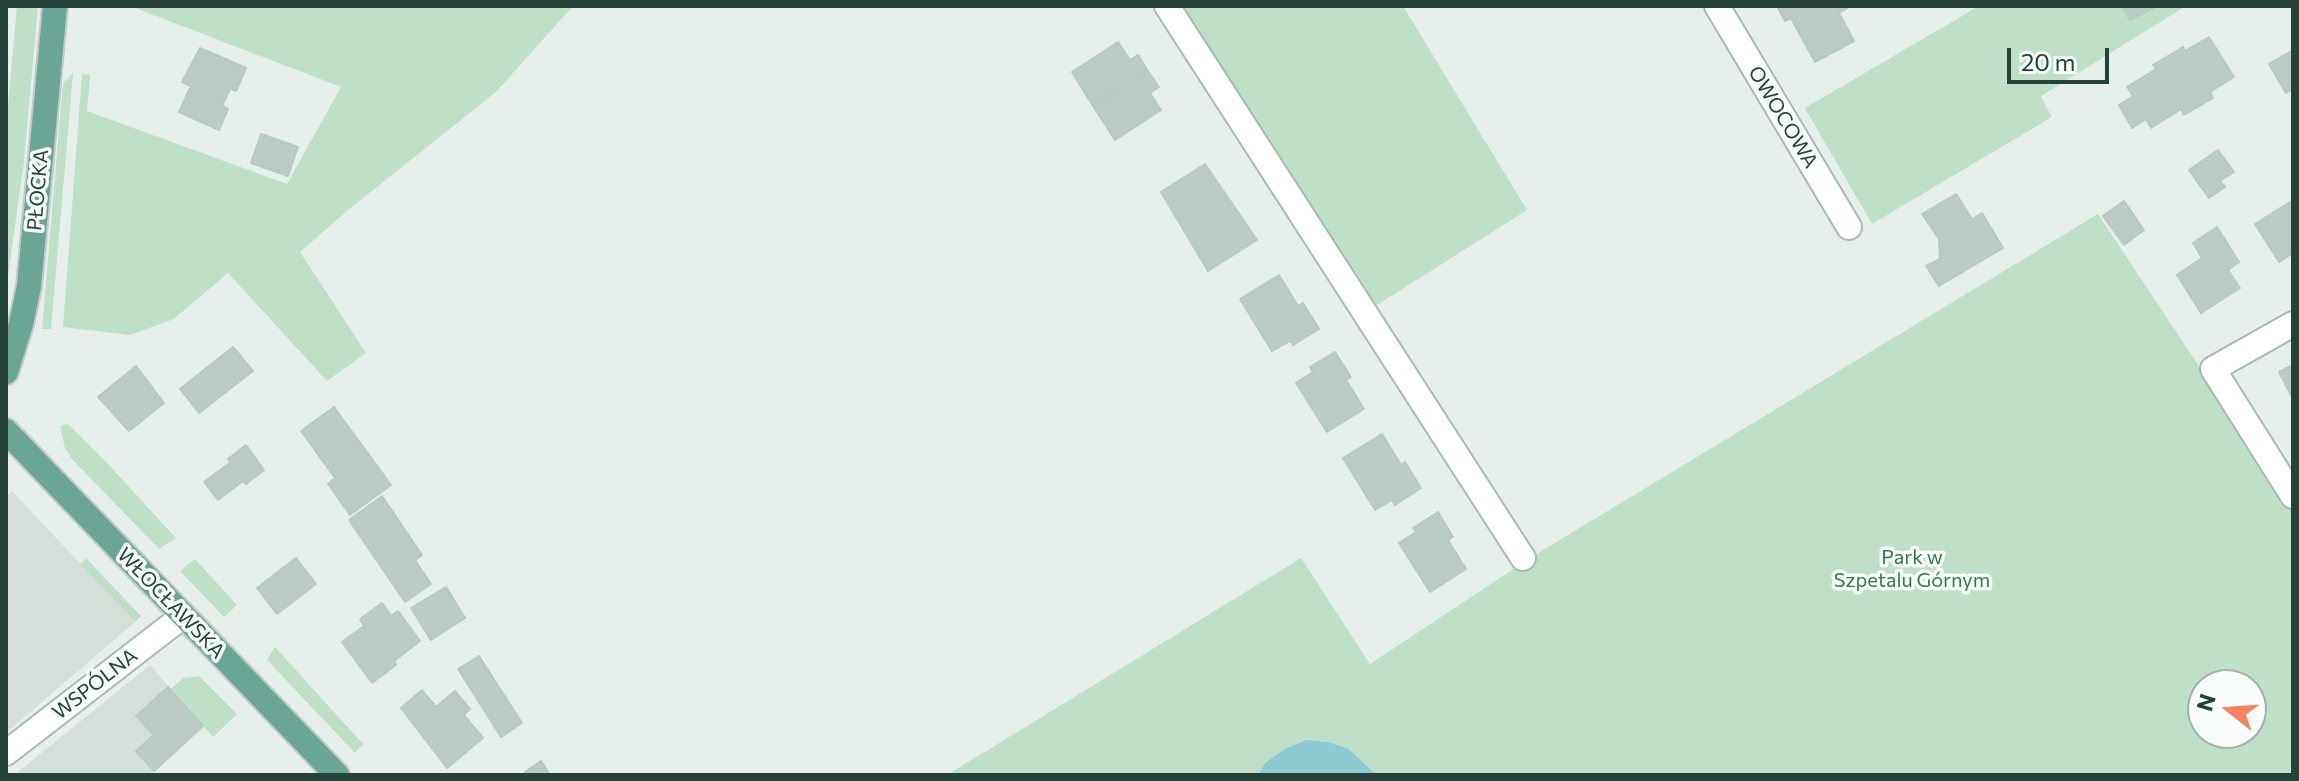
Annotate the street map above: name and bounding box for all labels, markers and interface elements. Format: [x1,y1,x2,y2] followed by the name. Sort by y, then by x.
[2011,32,2113,82] scale bar
[2021,47,2075,76] text: 20 m
[1743,62,1823,172] street label: OWOCOWA
[22,148,54,232] street label: PŁOCKA
[112,543,230,663] street label: WŁOCŁAWSKA
[1834,545,1990,592] park label: Park w Szpetalu Górnym
[48,643,142,725] street label: WSPÓLNA
[2187,669,2267,749] north arrow
[2190,691,2221,714] text: N

